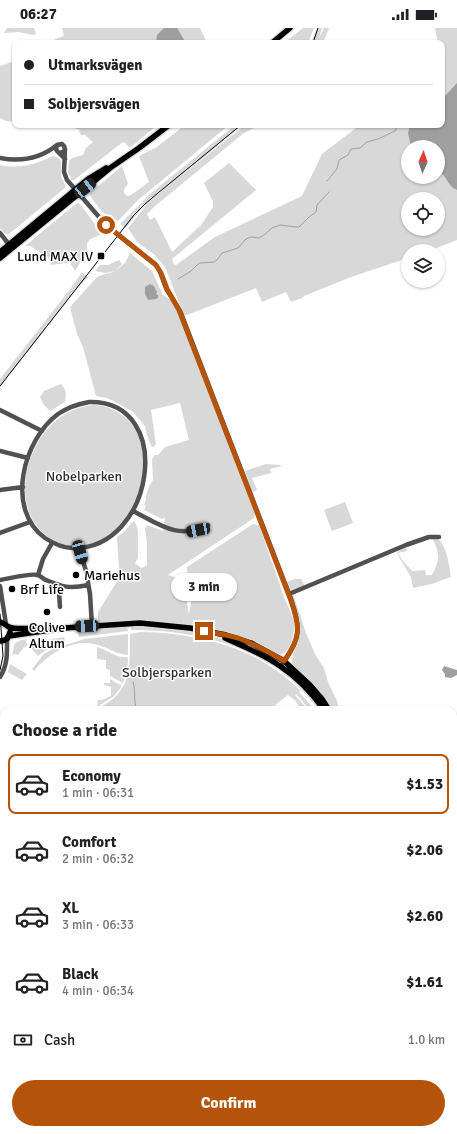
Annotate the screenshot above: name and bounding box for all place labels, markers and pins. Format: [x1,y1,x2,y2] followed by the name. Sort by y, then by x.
[17,248,93,265] place label: Lund MAX IV
[96,251,106,261] marker: Lund MAX IV
[84,567,140,584] place label: Mariehus
[71,570,81,580] marker: Mariehus
[20,581,64,598] place label: Brf Life
[7,584,17,594] marker: Brf Life
[42,607,52,617] marker: Colive Altum
[29,619,65,652] place label: Colive Altum

